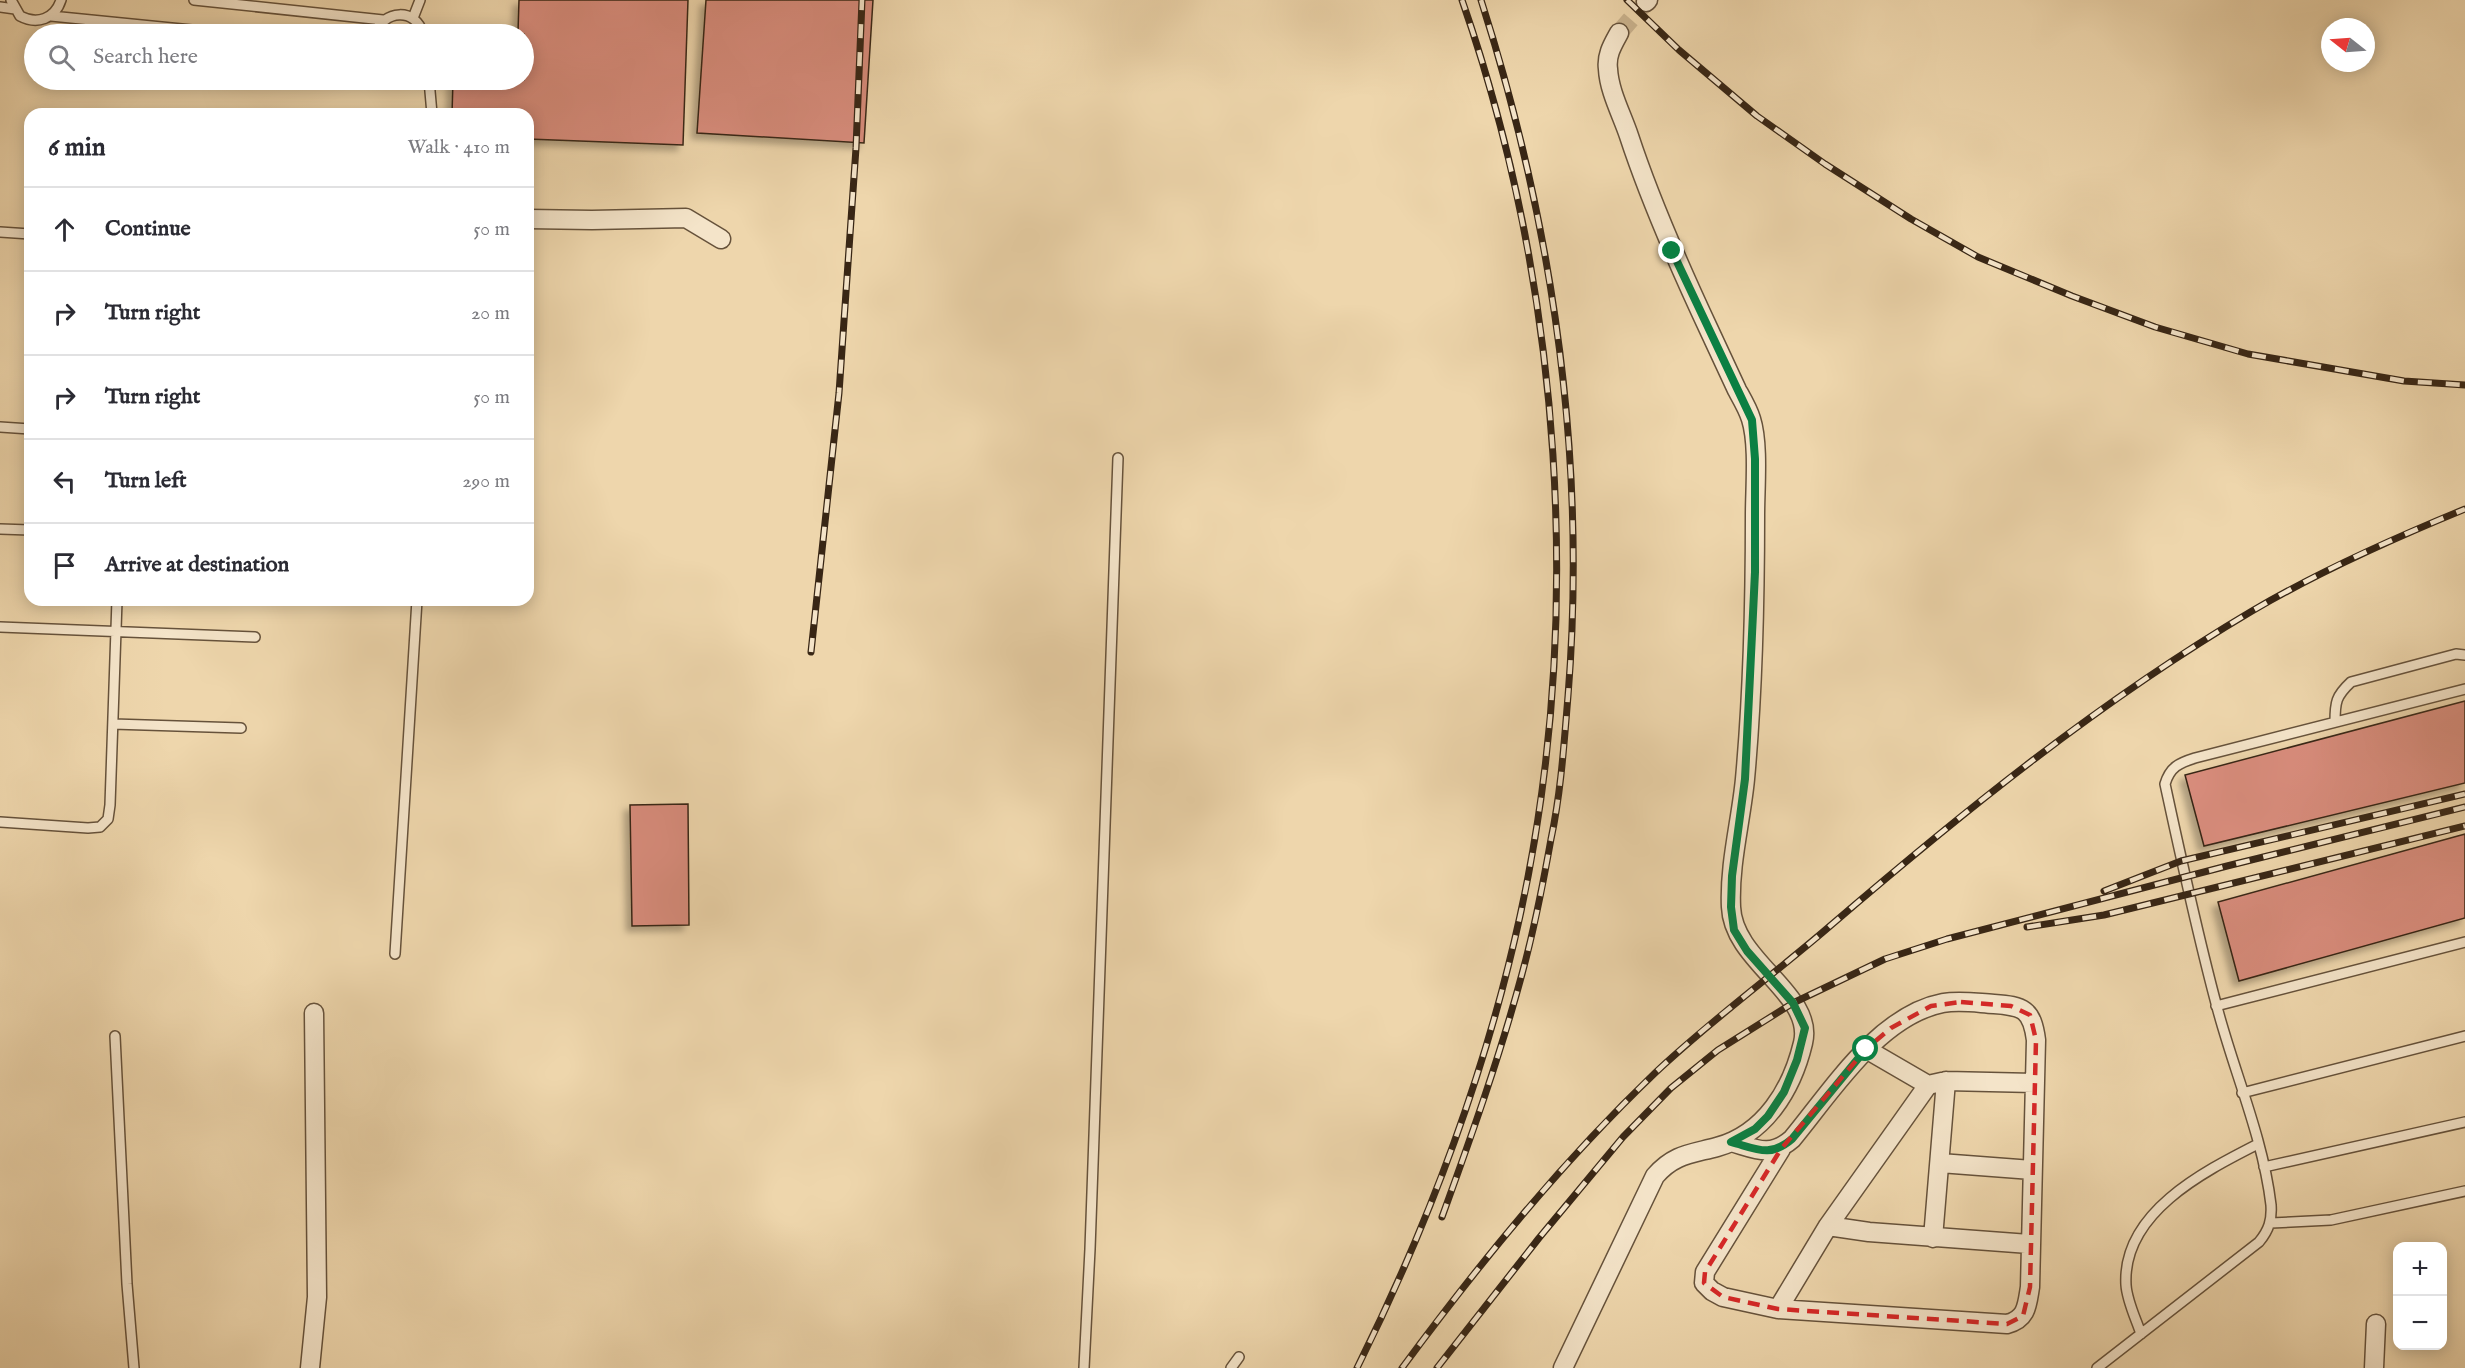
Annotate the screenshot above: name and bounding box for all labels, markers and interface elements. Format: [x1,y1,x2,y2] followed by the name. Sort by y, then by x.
[2321,18,2375,72] north arrow
[24,24,534,90] search box
[45,41,78,74] icon: search
[93,43,198,71] text: Search here
[48,131,106,164] text: 6 min
[407,135,510,160] text: Walk · 410 m
[48,213,81,246] icon: ahead
[105,215,191,243] text: Continue
[473,217,510,242] text: 50 m
[1658,237,1684,263] route end
[48,297,81,330] icon: right
[105,299,200,327] text: Turn right
[471,301,510,326] text: 20 m
[48,381,81,414] icon: right
[105,383,200,411] text: Turn right
[473,385,510,410] text: 50 m
[48,465,81,498] icon: left
[105,467,187,495] text: Turn left
[462,469,510,494] text: 290 m
[48,549,81,582] icon: arrive
[105,551,289,579] text: Arrive at destination
[1852,1035,1878,1061] route start
[2393,1242,2447,1350] map controls
[2393,1242,2447,1296] button: +
[2393,1296,2447,1350] button: −

